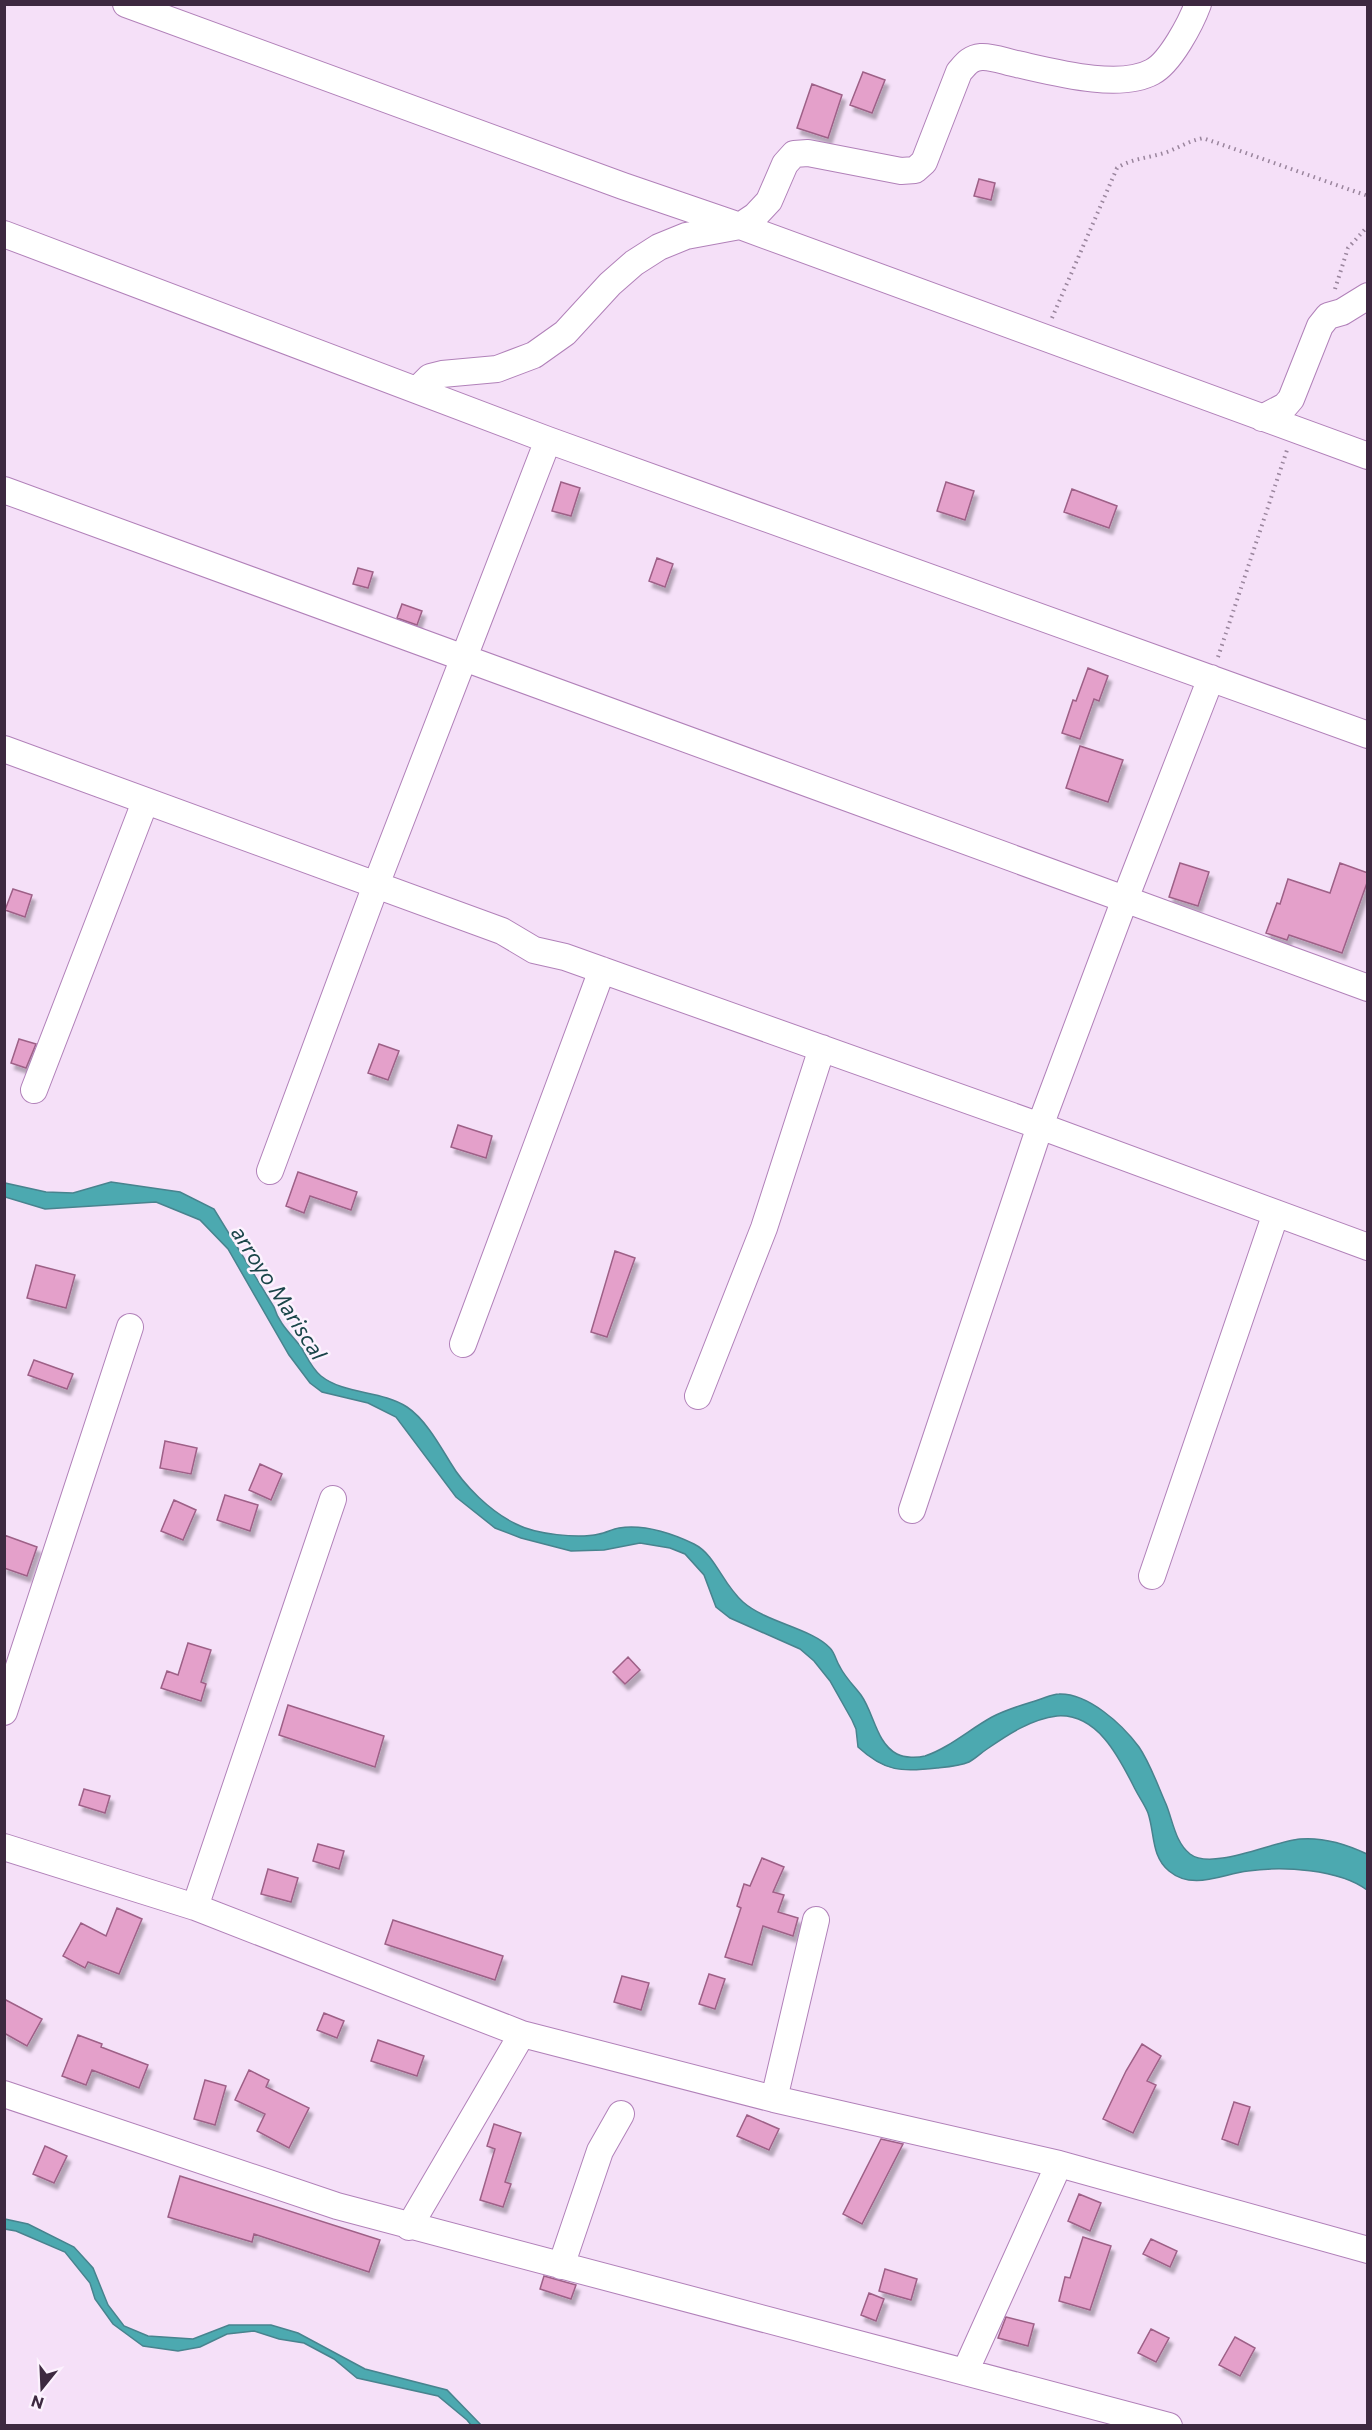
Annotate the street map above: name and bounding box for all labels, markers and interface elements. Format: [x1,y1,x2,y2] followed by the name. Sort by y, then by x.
[226,1221,333,1365] water label: arroyo Mariscal
[12,2358,72,2418] north arrow
[29,2392,46,2414] text: N

